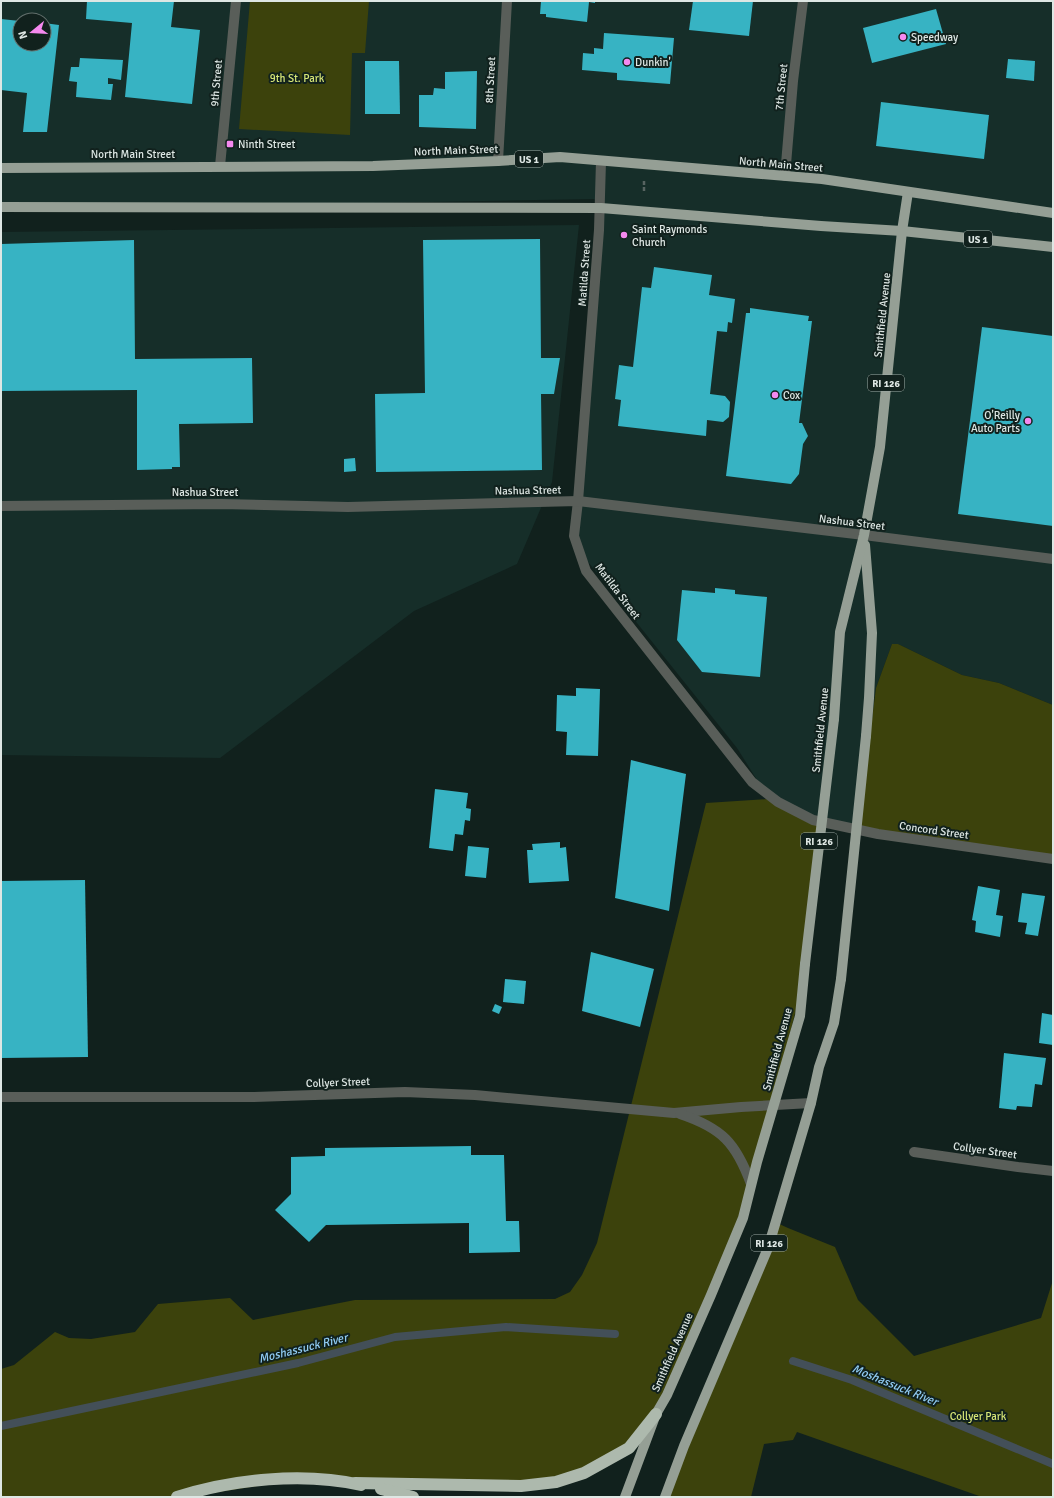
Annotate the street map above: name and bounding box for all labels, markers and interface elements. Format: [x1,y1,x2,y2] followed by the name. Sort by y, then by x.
[12,12,52,52] north arrow
[16,29,30,41] text: N
[911,31,959,44] place label: Speedway
[898,32,908,42] marker: Speedway
[483,56,498,104] street label: 8th Street
[635,56,671,69] place label: Dunkin'
[622,57,632,67] marker: Dunkin'
[208,59,225,107] street label: 9th Street
[773,63,790,111] street label: 7th Street
[270,72,325,85] park label: 9th St. Park
[238,138,296,151] place label: Ninth Street
[225,139,235,149] marker: Ninth Street
[414,143,499,158] street label: North Main Street
[91,148,175,161] street label: North Main Street
[515,151,543,167] road number: US 1
[738,154,824,175] street label: North Main Street
[632,223,707,249] place label: Saint Raymonds Church
[619,230,629,240] marker: Saint Raymonds Church
[964,231,992,247] road number: US 1
[576,239,593,307] street label: Matilda Street
[872,272,893,358] street label: Smithfield Avenue
[868,375,904,391] road number: RI 126
[783,389,800,402] place label: Cox
[770,390,780,400] marker: Cox
[971,409,1021,435] place label: O'Reilly Auto Parts
[1023,416,1033,426] marker: O'Reilly Auto Parts
[495,483,562,498] street label: Nashua Street
[172,486,238,499] street label: Nashua Street
[818,512,886,533] street label: Nashua Street
[592,561,643,622] street label: Matilda Street
[810,687,831,773] street label: Smithfield Avenue
[898,819,970,842] street label: Concord Street
[801,833,837,849] road number: RI 126
[760,1006,795,1092] street label: Smithfield Avenue
[306,1075,370,1090] street label: Collyer Street
[952,1140,1018,1161] street label: Collyer Street
[751,1235,787,1251] road number: RI 126
[649,1311,696,1394] street label: Smithfield Avenue
[257,1330,351,1367] water label: Moshassuck River
[850,1361,941,1410] water label: Moshassuck River
[950,1410,1007,1423] park label: Collyer Park

